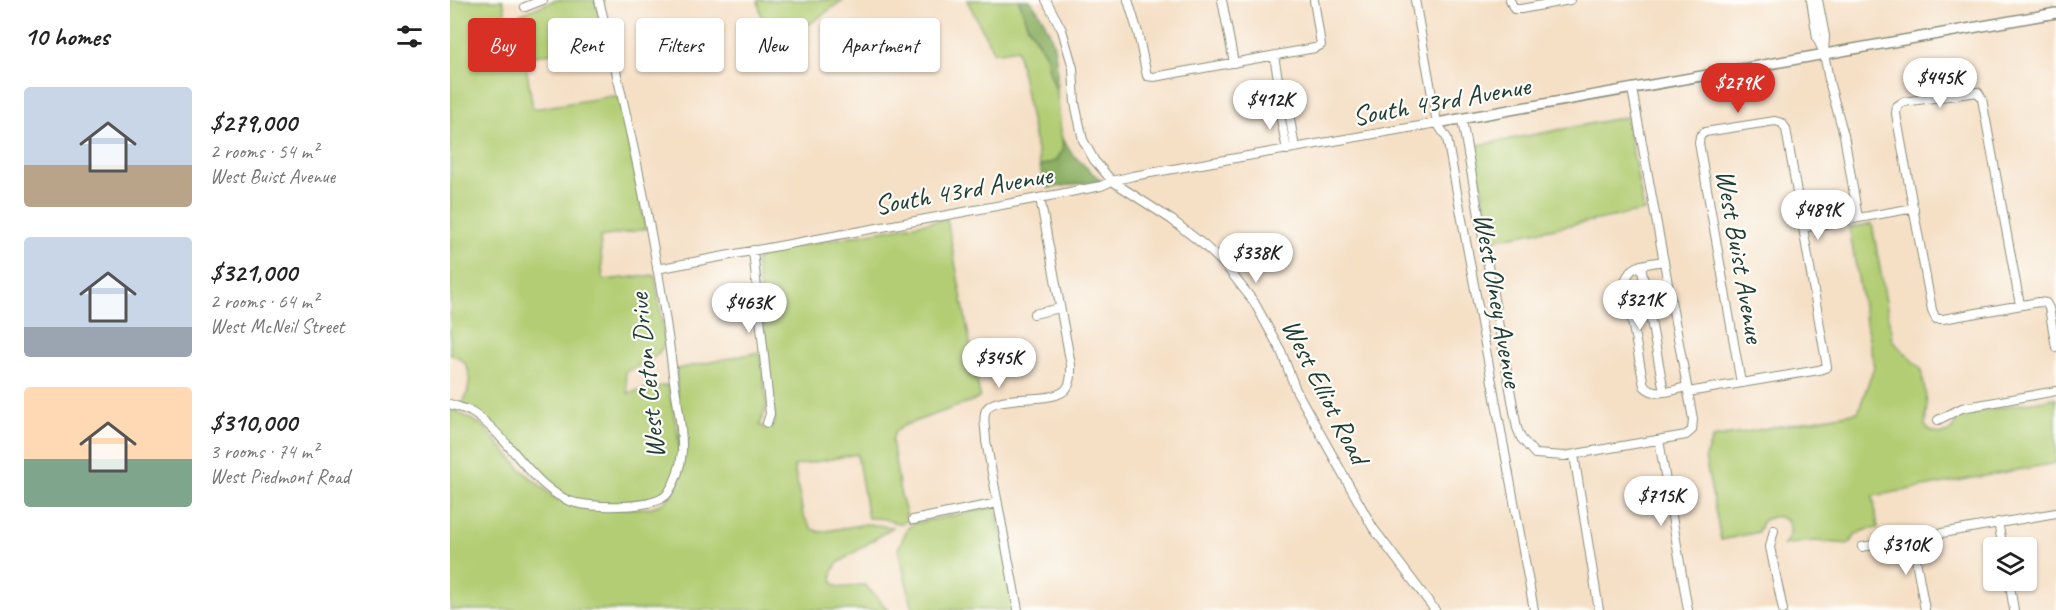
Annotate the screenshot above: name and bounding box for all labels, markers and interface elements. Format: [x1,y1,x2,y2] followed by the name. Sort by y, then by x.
[468,18,536,72] chip: Buy
[548,18,624,72] chip: Rent
[636,18,724,72] chip: Filters
[736,18,808,72] chip: New
[820,18,940,72] chip: Apartment
[24,20,109,53] text: 10 homes
[393,20,426,53] icon: filters
[1898,58,1982,109] pin: $445K
[1696,63,1780,114] pin: $279K
[1917,65,1963,90] text: $445K
[1349,67,1535,133] street label: South 43rd Avenue
[1715,70,1761,95] text: $279K
[1228,80,1312,131] pin: $412K
[1247,87,1293,112] text: $412K
[210,106,297,139] text: $279,000
[72,111,144,183] icon: home
[210,139,318,164] text: 2 rooms · 54 m²
[871,156,1057,222] street label: South 43rd Avenue
[210,164,335,189] text: West Buist Avenue
[1708,167,1773,347] street label: West Buist Avenue
[1776,190,1860,241] pin: $489K
[1795,197,1841,222] text: $489K
[1466,210,1531,392] street label: West Olney Avenue
[1214,233,1298,284] pin: $338K
[1233,240,1279,265] text: $338K
[210,256,297,289] text: $321,000
[72,261,144,333] icon: home
[1598,280,1682,331] pin: $321K
[707,283,791,334] pin: $463K
[1617,287,1663,312] text: $321K
[210,289,318,314] text: 2 rooms · 64 m²
[620,290,673,460] street label: West Ceton Drive
[726,290,772,315] text: $463K
[1274,313,1379,473] street label: West Elliot Road
[210,314,344,339] text: West McNeil Street
[957,338,1041,389] pin: $345K
[976,345,1022,370] text: $345K
[210,406,297,439] text: $310,000
[72,411,144,483] icon: home
[210,439,318,464] text: 3 rooms · 74 m²
[210,464,350,489] text: West Piedmont Road
[1619,476,1703,527] pin: $715K
[1638,483,1684,508] text: $715K
[1864,525,1948,576] pin: $310K
[1883,532,1929,557] text: $310K
[1983,537,2037,591] map controls
[1983,537,2037,591] button: layers

